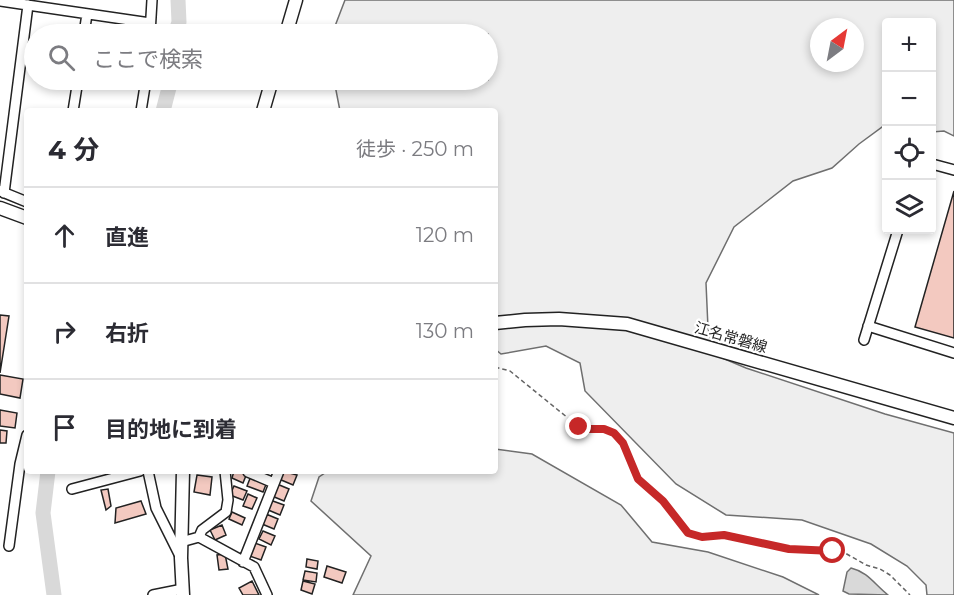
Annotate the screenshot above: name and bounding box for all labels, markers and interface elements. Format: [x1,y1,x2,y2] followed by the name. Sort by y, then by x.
[810,18,864,72] north arrow
[882,18,936,234] map controls
[882,18,936,72] button: +
[24,24,498,90] search box
[45,41,78,74] icon: search
[93,46,203,73] text: ここで検索
[882,72,936,126] button: −
[882,126,936,180] button: locate
[48,134,99,166] text: 4 分
[356,137,474,161] text: 徒歩 · 250 m
[882,180,936,234] button: layers
[48,219,81,252] icon: ahead
[416,223,474,247] text: 120 m
[105,224,149,251] text: 直進
[48,315,81,348] icon: right
[692,318,770,356] street label: 江名常磐線
[416,319,474,343] text: 130 m
[105,320,149,347] text: 右折
[48,411,81,444] icon: arrive
[565,413,591,439] route end
[105,416,237,443] text: 目的地に到着
[819,537,845,563] route start

